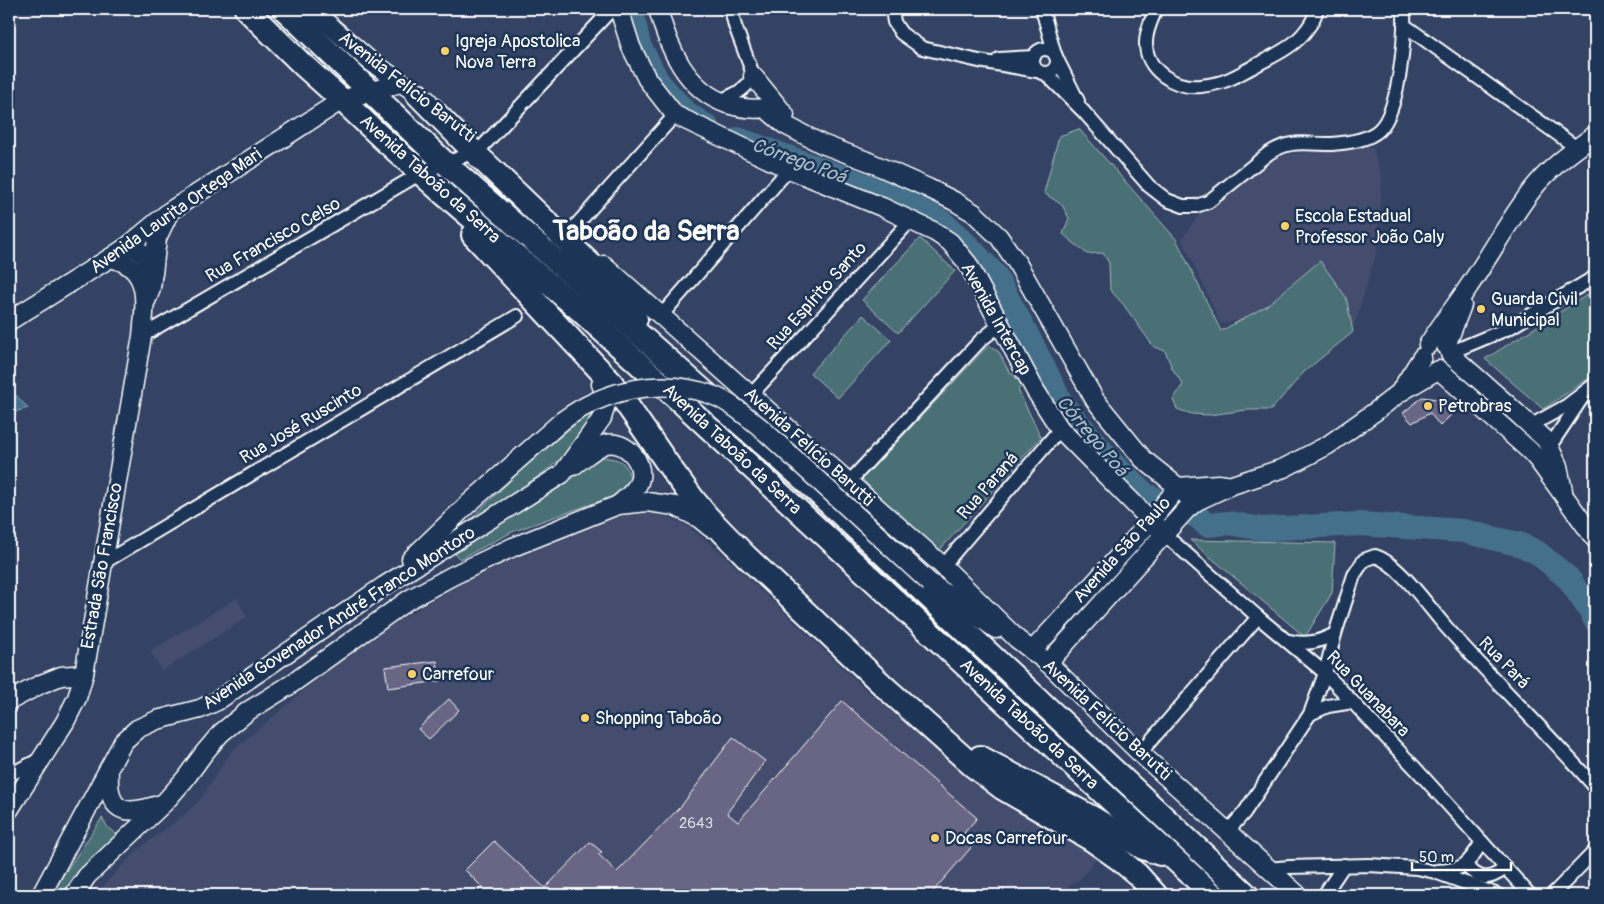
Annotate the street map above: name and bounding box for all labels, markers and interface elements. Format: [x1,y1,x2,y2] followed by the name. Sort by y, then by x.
[334,26,480,148] street label: Avenida Felício Barutti
[455,30,580,74] place label: Igreja Apostolica Nova Terra
[439,45,451,57] marker: Igreja Apostolica Nova Terra
[355,110,505,248] street label: Avenida Taboão da Serra
[749,133,850,189] water label: Córrego Poá
[86,143,266,279] street label: Avenida Laurita Ortega Mari
[201,192,345,288] street label: Rua Francisco Celso
[1295,205,1444,249] place label: Escola Estadual Professor João Caly
[551,214,740,249] district label: Taboão da Serra
[1279,220,1291,232] marker: Escola Estadual Professor João Caly
[762,237,872,355] street label: Rua Espírito Santo
[956,259,1036,379] street label: Avenida Intercap
[1491,288,1578,332] place label: Guarda Civil Municipal
[1475,303,1487,315] marker: Guarda Civil Municipal
[236,378,366,469] street label: Rua José Ruscinto
[658,379,806,519] street label: Avenida Taboão da Serra
[739,382,879,512] street label: Avenida Felício Barutti
[1051,391,1133,482] water label: Córrego Poá
[1438,395,1511,418] place label: Petrobras
[1422,400,1434,412] marker: Petrobras
[952,447,1024,525] street label: Rua Paraná
[76,481,128,651] street label: Estrada São Francisco
[1068,492,1176,608] street label: Avenida São Paulo
[198,521,480,715] street label: Avenida Govenador André Franco Montoro
[1473,632,1535,694] street label: Rua Pará
[1321,646,1415,742] street label: Rua Guanabara
[955,654,1103,794] street label: Avenida Taboão da Serra
[1038,654,1176,786] street label: Avenida Felício Barutti
[422,663,495,686] place label: Carrefour
[406,668,418,680] marker: Carrefour
[595,707,722,730] place label: Shopping Taboão
[579,712,591,724] marker: Shopping Taboão
[679,814,713,833] house number: 2643
[945,827,1068,850] place label: Docas Carrefour
[929,832,941,844] marker: Docas Carrefour
[1412,839,1510,871] scale bar
[1419,848,1454,867] text: 50 m

